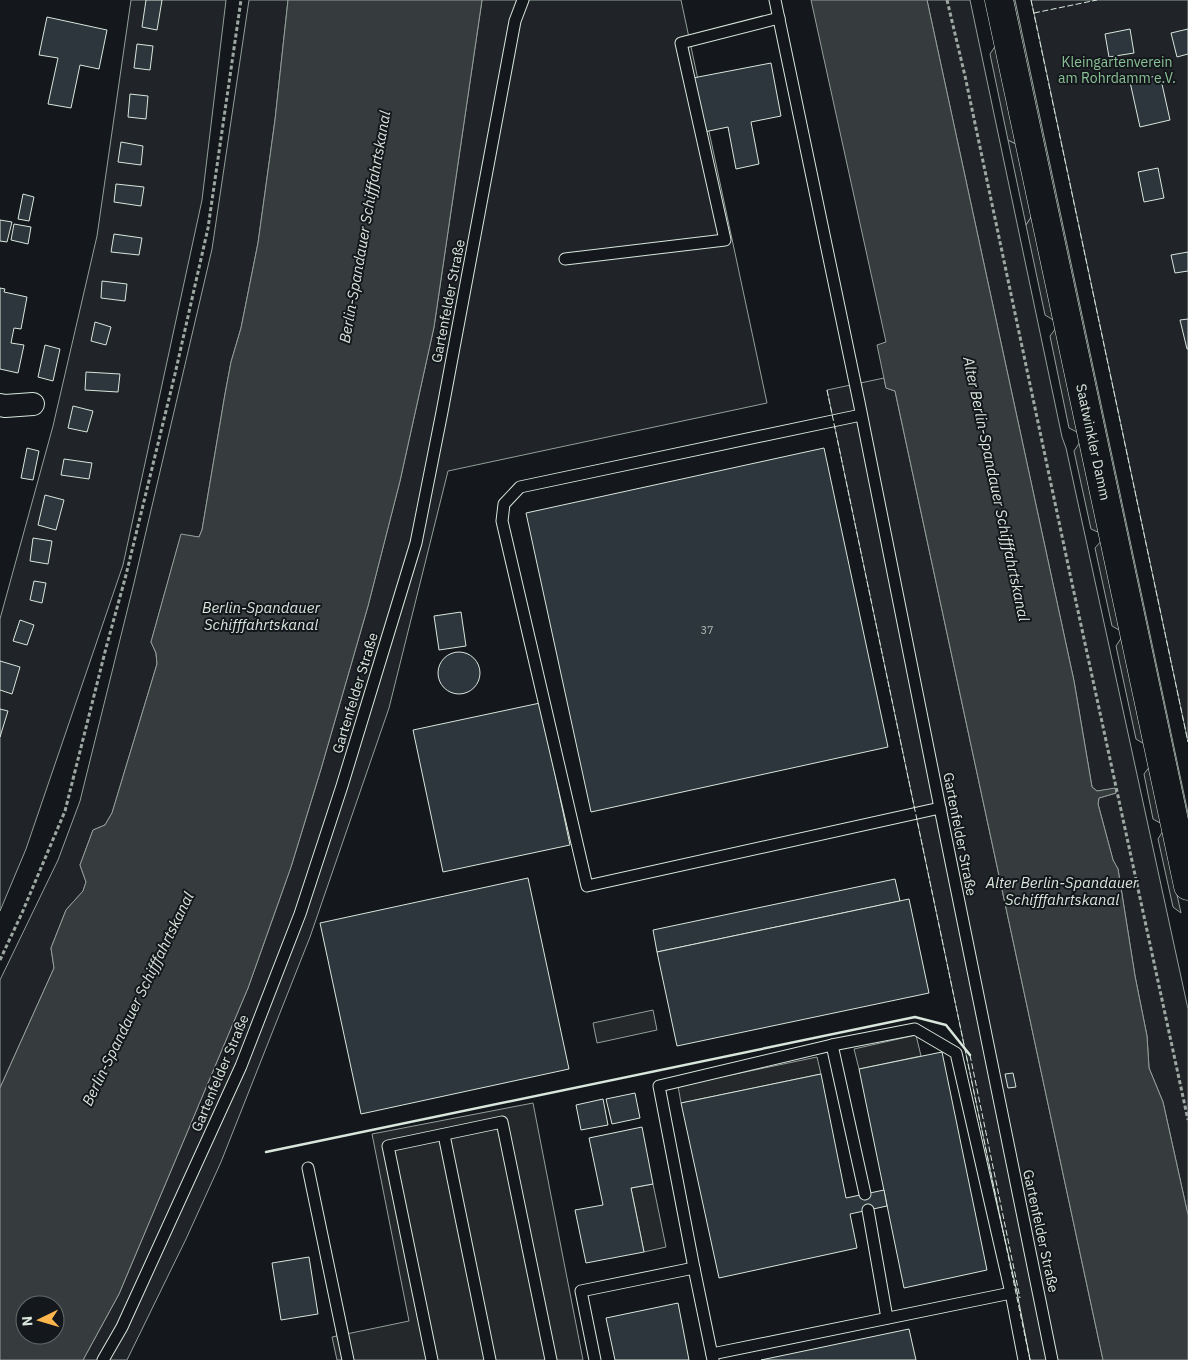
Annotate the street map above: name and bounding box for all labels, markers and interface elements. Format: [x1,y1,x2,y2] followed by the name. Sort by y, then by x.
[1058,53,1176,87] park label: Kleingartenverein am Rohrdamm e.V.
[335,109,394,345] water label: Berlin-Spandauer Schifffahrtskanal
[427,237,469,364] street label: Gartenfelder Straße
[959,354,1034,623] water label: Alter Berlin-Spandauer Schifffahrtskanal
[1072,382,1115,502] street label: Saatwinkler Damm
[202,598,320,634] water label: Berlin-Spandauer Schifffahrtskanal
[700,623,714,637] house number: 37
[328,630,382,756] street label: Gartenfelder Straße
[939,771,981,898] street label: Gartenfelder Straße
[985,873,1139,909] water label: Alter Berlin-Spandauer Schifffahrtskanal
[77,889,198,1109] water label: Berlin-Spandauer Schifffahrtskanal
[187,1011,253,1134] street label: Gartenfelder Straße
[1019,1168,1063,1294] street label: Gartenfelder Straße
[15,1295,65,1345] north arrow
[18,1315,36,1327] text: N

